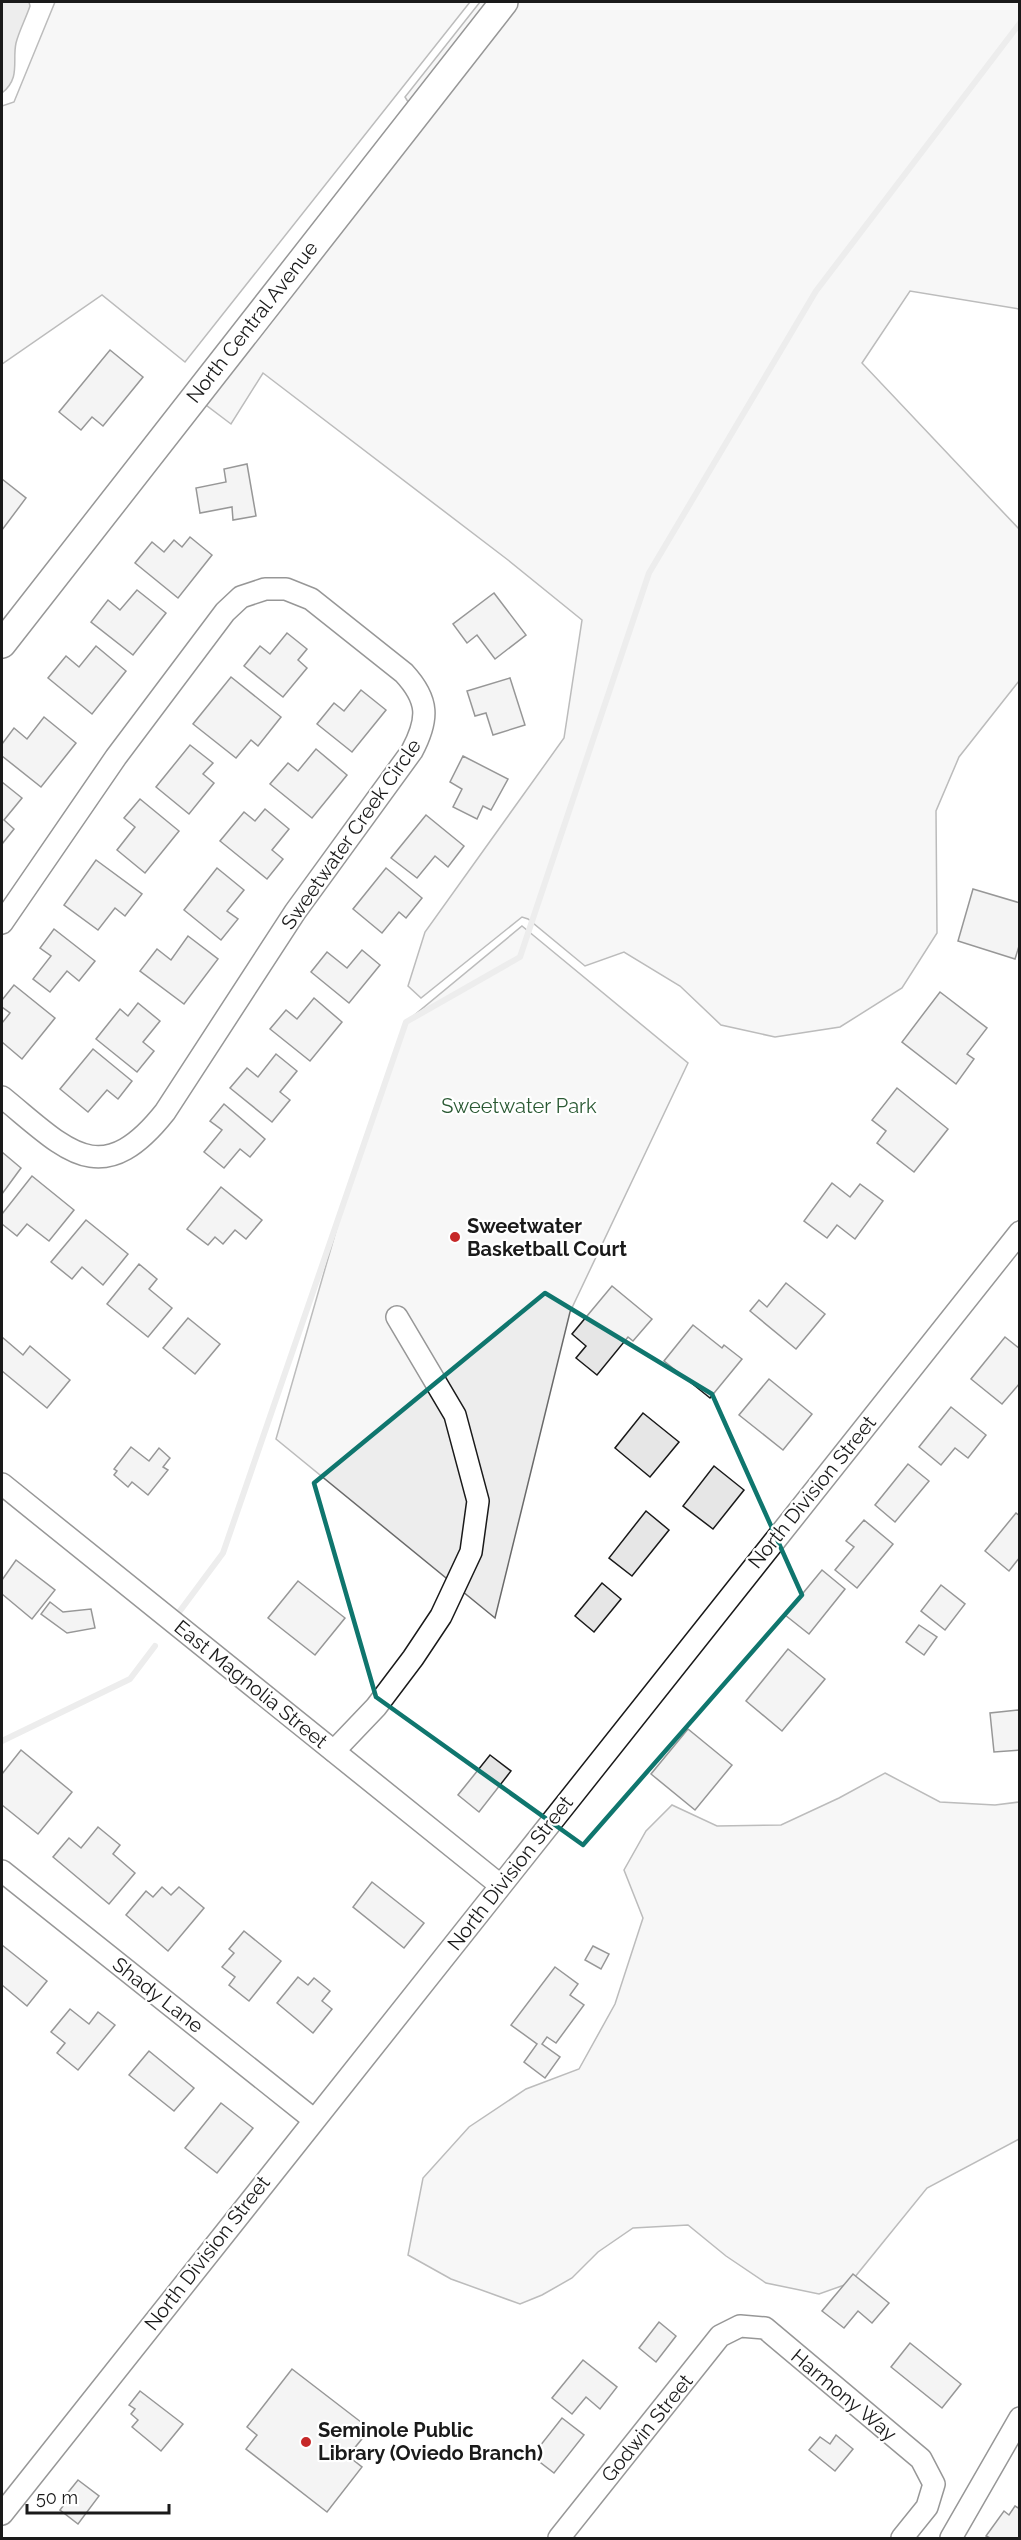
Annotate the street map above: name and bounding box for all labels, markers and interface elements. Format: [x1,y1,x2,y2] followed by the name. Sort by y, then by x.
[181,236,323,408] street label: North Central Avenue
[276,734,426,934] street label: Sweetwater Creek Circle
[441,1094,597,1118] park label: Sweetwater Park
[467,1214,627,1261] place label: Sweetwater Basketball Court
[448,1230,462,1244] marker: Sweetwater Basketball Court
[743,1411,881,1573] street label: North Division Street
[170,1615,333,1753] street label: East Magnolia Street
[442,1791,578,1955] street label: North Division Street
[108,1952,208,2038] street label: Shady Lane
[139,2171,275,2335] street label: North Division Street
[786,2344,902,2446] street label: Harmony Way
[596,2369,698,2487] street label: Godwin Street
[318,2418,543,2465] place label: Seminole Public Library (Oviedo Branch)
[299,2435,313,2449] marker: Seminole Public Library (Oviedo Branch)
[27,2477,170,2515] scale bar
[36,2487,78,2508] text: 50 m

